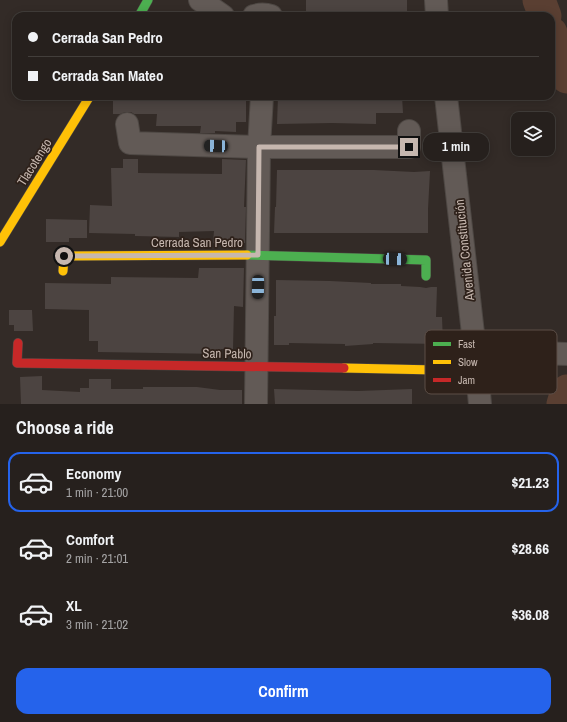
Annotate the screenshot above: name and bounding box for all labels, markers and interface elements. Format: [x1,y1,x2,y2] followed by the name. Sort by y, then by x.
[52,27,163,48] text: Cerrada San Pedro
[52,65,163,86] text: Cerrada San Mateo
[511,112,555,156] map controls
[511,112,555,156] button: layers
[423,133,489,161] callout: 1 min
[13,135,56,189] street label: Tlacotengo
[400,138,418,156] route end
[442,138,470,155] text: 1 min
[204,140,228,152] car
[451,198,478,302] street label: Avenida Constitución
[151,234,243,251] street label: Cerrada San Pedro
[55,247,73,265] route start
[383,253,407,265] car
[252,275,264,299] car
[425,330,557,394] legend
[458,337,476,351] text: Fast
[202,345,252,362] street label: San Pablo
[458,355,478,369] text: Slow
[458,373,475,387] text: Jam
[16,415,114,440] text: Choose a ride
[66,463,121,484] text: Economy
[18,464,54,500] icon: car
[511,472,549,493] text: $21.23
[66,484,128,501] text: 1 min · 21:00
[66,529,114,550] text: Comfort
[18,530,54,566] icon: car
[511,538,549,559] text: $28.66
[66,550,128,567] text: 2 min · 21:01
[66,595,82,616] text: XL
[18,596,54,632] icon: car
[511,604,549,625] text: $36.08
[66,616,128,633] text: 3 min · 21:02
[16,668,551,714] button: Confirm

